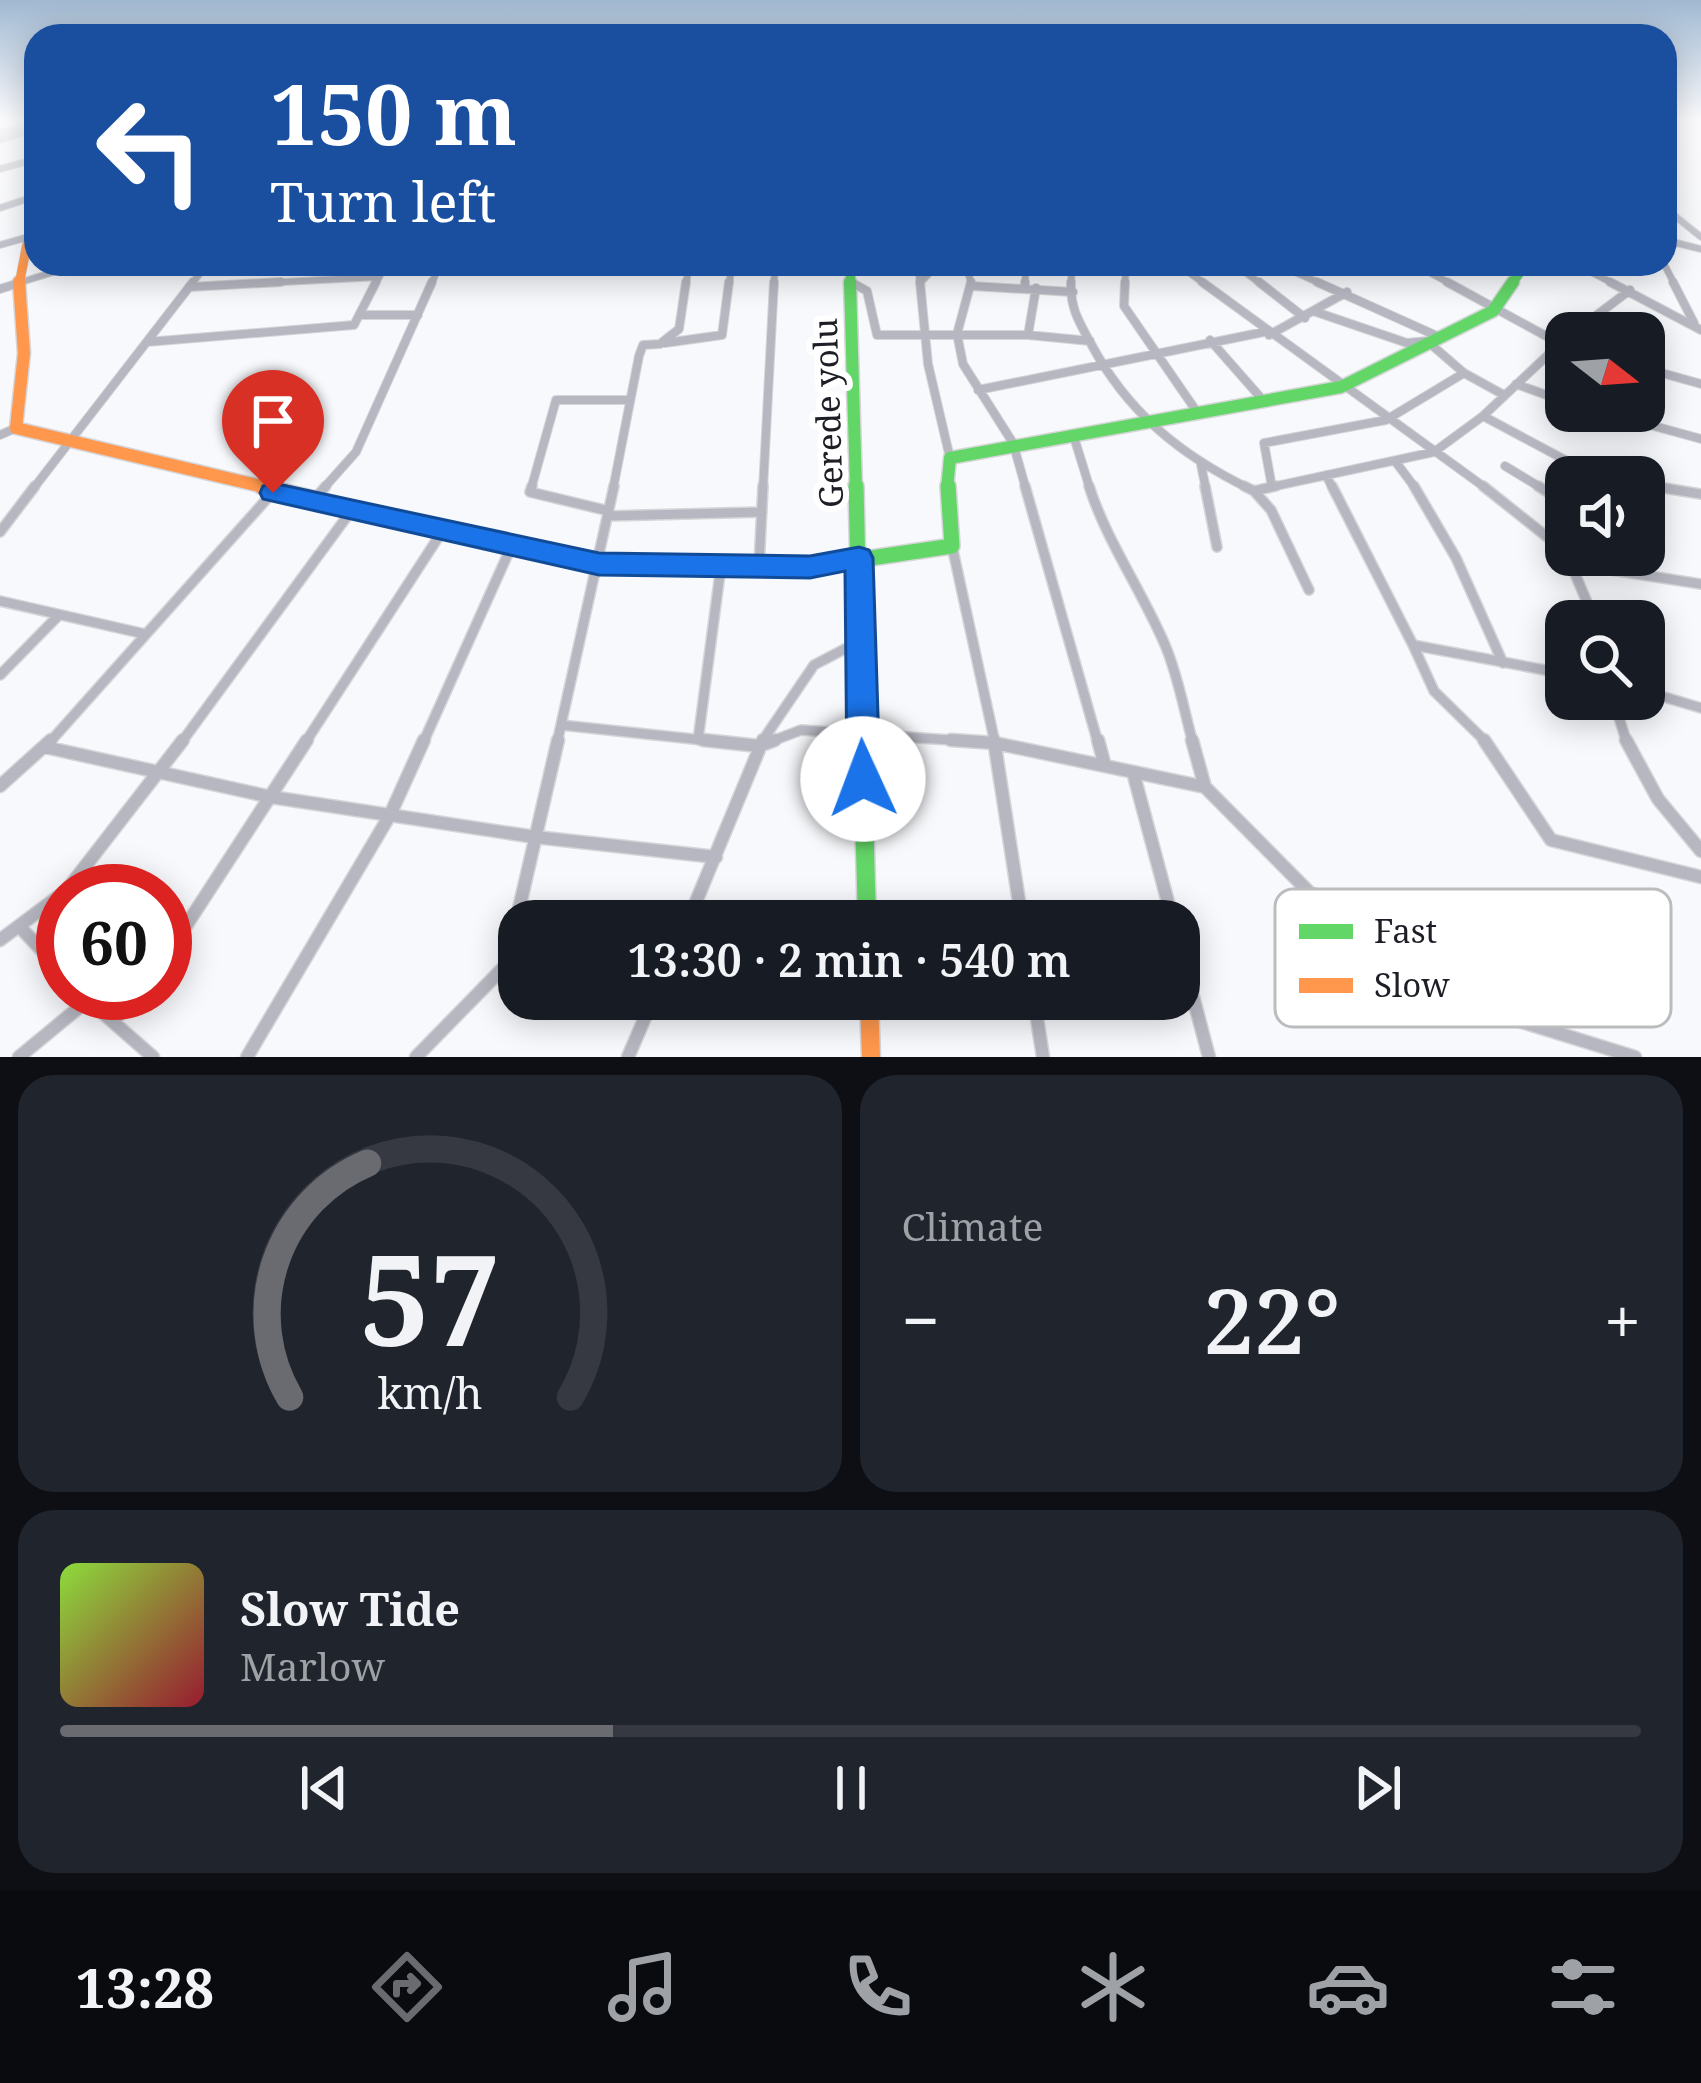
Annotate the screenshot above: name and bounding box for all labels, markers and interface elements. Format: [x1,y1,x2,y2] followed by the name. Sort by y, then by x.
[270,55,517,170] text: 150 m
[72,72,228,228] icon: left
[270,164,496,238] text: Turn left
[1545,312,1665,432] north arrow
[1545,312,1665,720] map controls
[802,317,853,509] street label: Gerede yolu
[222,370,324,493] pin
[240,388,306,454] icon: arrive
[1545,456,1665,576] button: sound
[1545,600,1665,720] button: search
[800,716,926,842] position arrow
[36,864,192,1020] speed limit sign: 60
[1275,889,1671,1027] legend
[1374,908,1437,953] text: Fast
[627,929,1071,990] text: 13:30 · 2 min · 540 m
[1374,962,1450,1007] text: Slow
[902,1199,1043,1252] text: Climate
[359,1213,500,1383] text: 57
[1203,1258,1341,1380] text: 22°
[902,1274,940,1364] text: −
[1604,1274,1641,1364] text: +
[377,1362,482,1421] text: km/h
[240,1578,460,1639] text: Slow Tide
[240,1639,385,1692] text: Marlow
[291,1755,357,1821] icon: previous
[818,1755,884,1821] icon: pause
[1345,1755,1411,1821] icon: next
[365,1945,449,2029] icon: directions
[601,1945,685,2029] icon: music
[836,1945,920,2029] icon: phone
[1071,1945,1155,2029] icon: climate
[1306,1945,1390,2029] icon: car
[1541,1945,1625,2029] icon: filters
[76,1950,214,2024] text: 13:28

